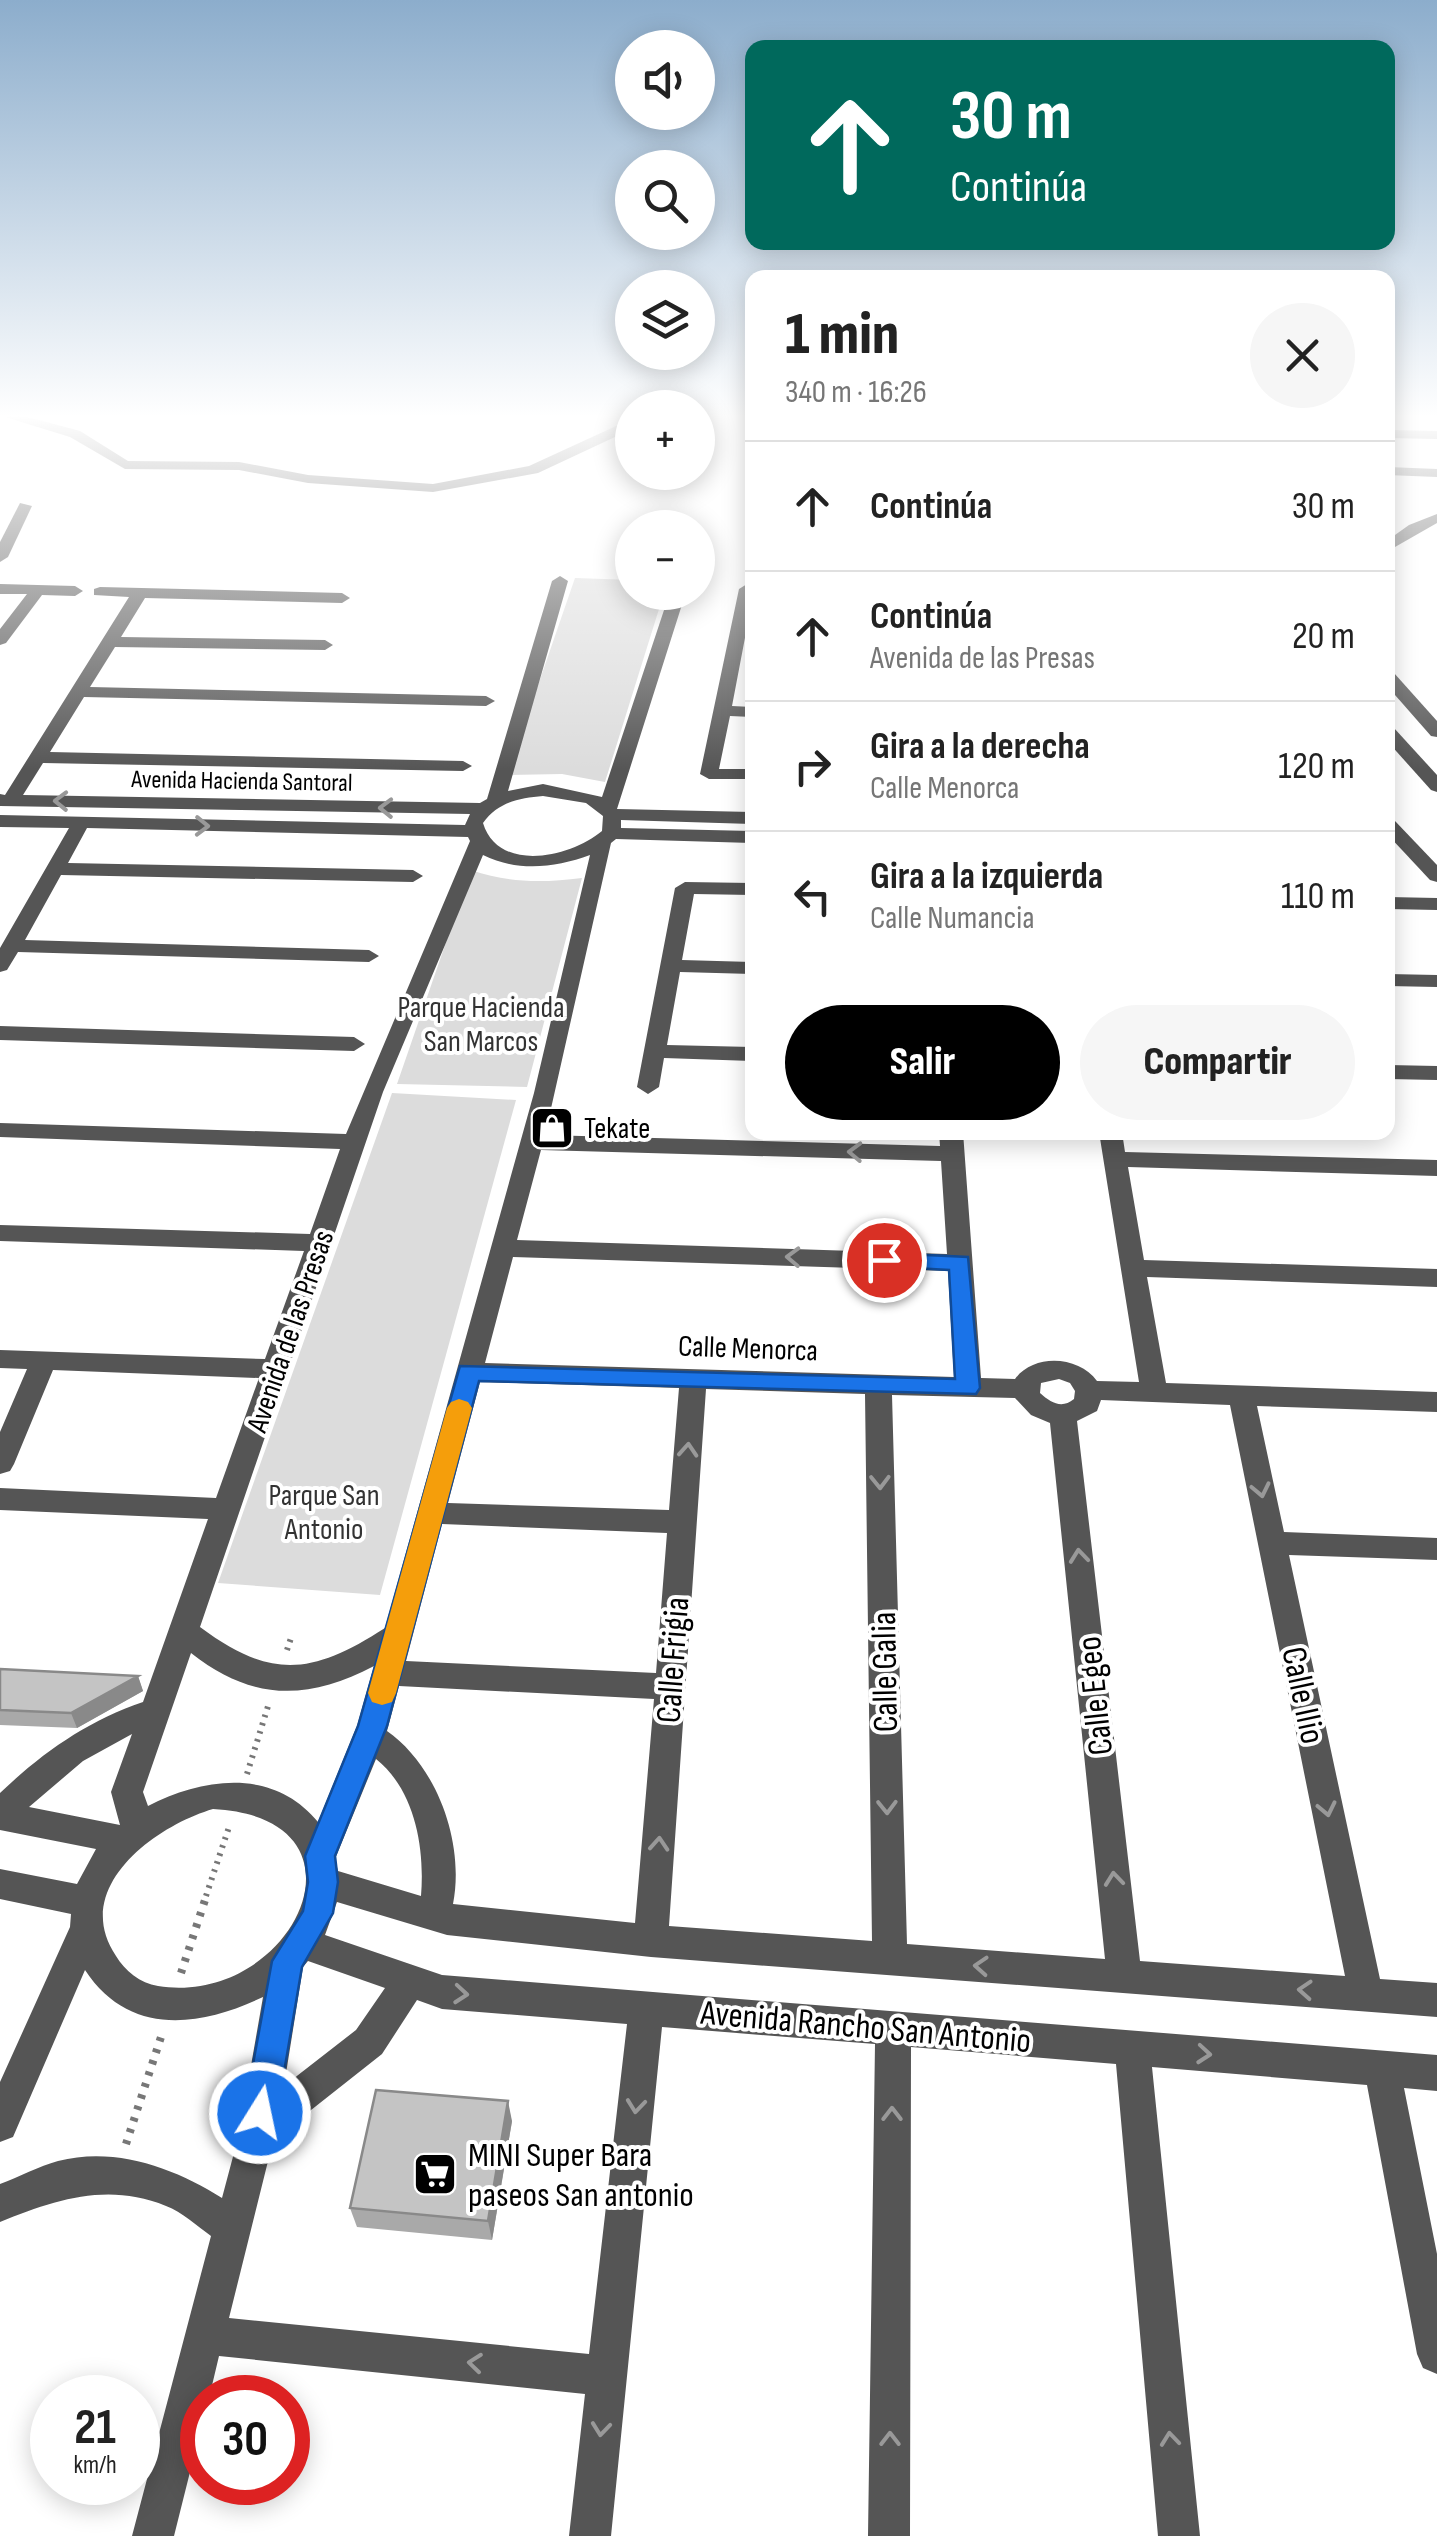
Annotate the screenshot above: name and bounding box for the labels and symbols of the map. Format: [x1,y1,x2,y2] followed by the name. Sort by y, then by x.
[130,764,353,799] street label: Avenida Hacienda Santoral
[52,791,68,812] one-way arrow
[377,797,393,818] one-way arrow
[195,815,211,836] one-way arrow
[397,990,565,1060] park label: Parque Hacienda San Marcos
[529,1105,575,1151] shop icon: Tekate
[584,1111,650,1147] place label: Tekate
[847,1141,863,1162] one-way arrow
[842,1218,927,1303] pin
[239,1226,342,1438] street label: Avenida de las Presas
[784,1247,800,1268] one-way arrow
[677,1329,819,1369] street label: Calle Menorca
[676,1442,698,1458] one-way arrow
[869,1475,890,1491] one-way arrow
[268,1478,380,1548] park label: Parque San Antonio
[1250,1481,1271,1498] one-way arrow
[1069,1548,1090,1564] one-way arrow
[648,1596,699,1725] street label: Calle Frigia
[863,1611,908,1733] street label: Calle Galia
[1068,1634,1123,1757] street label: Calle Egeo
[1271,1643,1334,1748] street label: Calle Ilio
[876,1800,898,1816] one-way arrow
[1316,1800,1337,1817] one-way arrow
[647,1836,669,1852] one-way arrow
[1104,1871,1125,1887] one-way arrow
[972,1955,988,1977] one-way arrow
[1296,1979,1312,2001] one-way arrow
[454,1982,470,2004] one-way arrow
[698,1992,1033,2063] street label: Avenida Rancho San Antonio
[1196,2042,1212,2064] one-way arrow
[208,2061,312,2165] position arrow
[626,2098,647,2114] one-way arrow
[881,2105,903,2120] one-way arrow
[468,2134,694,2217] place label: MINI Super Bara paseos San antonio
[412,2151,458,2197] supermarket icon: MINI Super Bara paseos San antonio
[467,2353,483,2374] one-way arrow
[180,2375,310,2505] speed limit sign: 30
[591,2421,613,2437] one-way arrow
[879,2430,901,2446] one-way arrow
[1159,2431,1181,2447] one-way arrow

